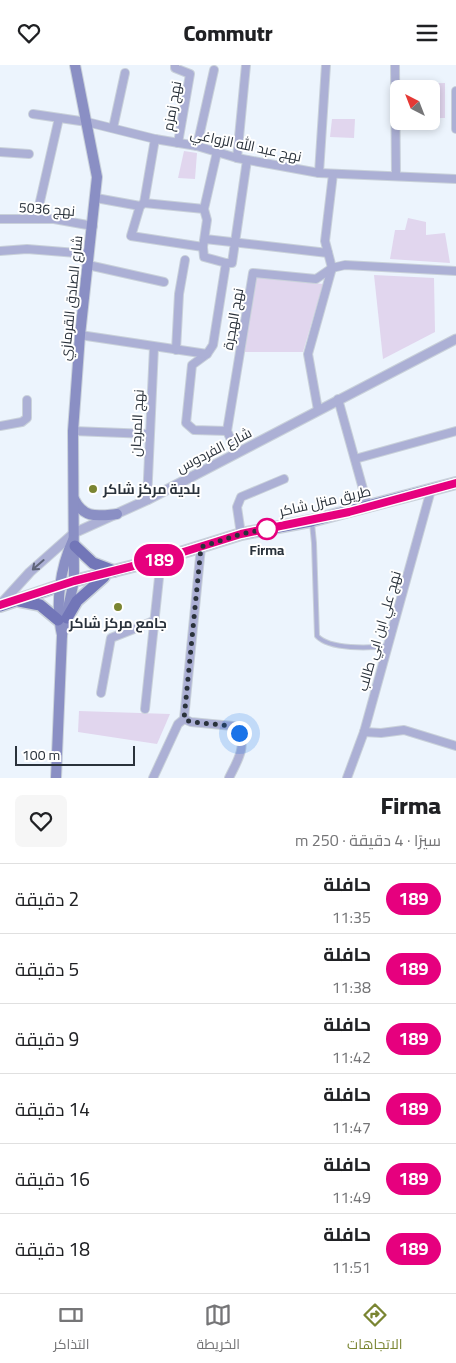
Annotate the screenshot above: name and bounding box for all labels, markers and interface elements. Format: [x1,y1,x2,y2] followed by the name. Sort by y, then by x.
[183,12,273,54] text: Commutr
[15,19,43,47] icon: heart
[413,19,441,47] icon: menu
[155,79,189,133] street label: نهج زمزم
[390,80,440,130] north arrow
[390,80,440,130] map controls
[188,121,304,169] street label: نهج عبد الله الزواغي
[18,194,76,224] street label: نهج 5036
[51,234,91,362] street label: شارع الصادق القرمازي
[215,286,251,352] street label: نهج الهجرة
[122,389,152,457] street label: نهج المرجان
[171,420,257,480] street label: شارع الفردوس
[102,476,200,502] place label: بلدية مركز شاكر
[276,478,373,524] street label: طريق منزل شاكر
[87,483,99,495] marker: بلدية مركز شاكر
[256,518,278,540] marker: Firma
[250,537,285,563] place label: Firma
[144,543,174,576] text: 189
[130,544,188,576] line badge: 189
[31,560,44,571] one-way arrow
[349,568,409,694] street label: نهج علي ابن ابي طالب
[112,601,124,613] marker: جامع مركز شاكر
[68,610,167,636] place label: جامع مركز شاكر
[227,721,252,746] your location
[22,742,60,768] text: 100 m
[15,743,135,766] scale bar
[381,783,441,828] text: Firma
[15,795,67,847] button: heart
[295,825,441,855] text: سيرًا · 4 دقيقة · 250 m
[323,866,371,902] text: حافلة
[15,881,79,917] text: 2 دقيقة
[398,882,429,915] text: 189
[332,902,371,932] text: 11:35
[323,936,371,972] text: حافلة
[15,951,79,987] text: 5 دقيقة
[398,952,429,985] text: 189
[332,972,371,1002] text: 11:38
[323,1006,371,1042] text: حافلة
[15,1021,79,1057] text: 9 دقيقة
[398,1022,429,1055] text: 189
[332,1042,371,1072] text: 11:42
[323,1076,371,1112] text: حافلة
[15,1091,90,1127] text: 14 دقيقة
[398,1092,429,1125] text: 189
[332,1112,371,1142] text: 11:47
[323,1146,371,1182] text: حافلة
[15,1161,90,1197] text: 16 دقيقة
[398,1162,429,1195] text: 189
[332,1182,371,1212] text: 11:49
[323,1216,371,1252] text: حافلة
[15,1231,90,1267] text: 18 دقيقة
[398,1232,429,1265] text: 189
[332,1252,371,1282] text: 11:51
[53,1301,89,1357] tab: التذاكر
[196,1301,240,1357] tab: الخريطة
[347,1301,403,1357] tab: الاتجاهات

